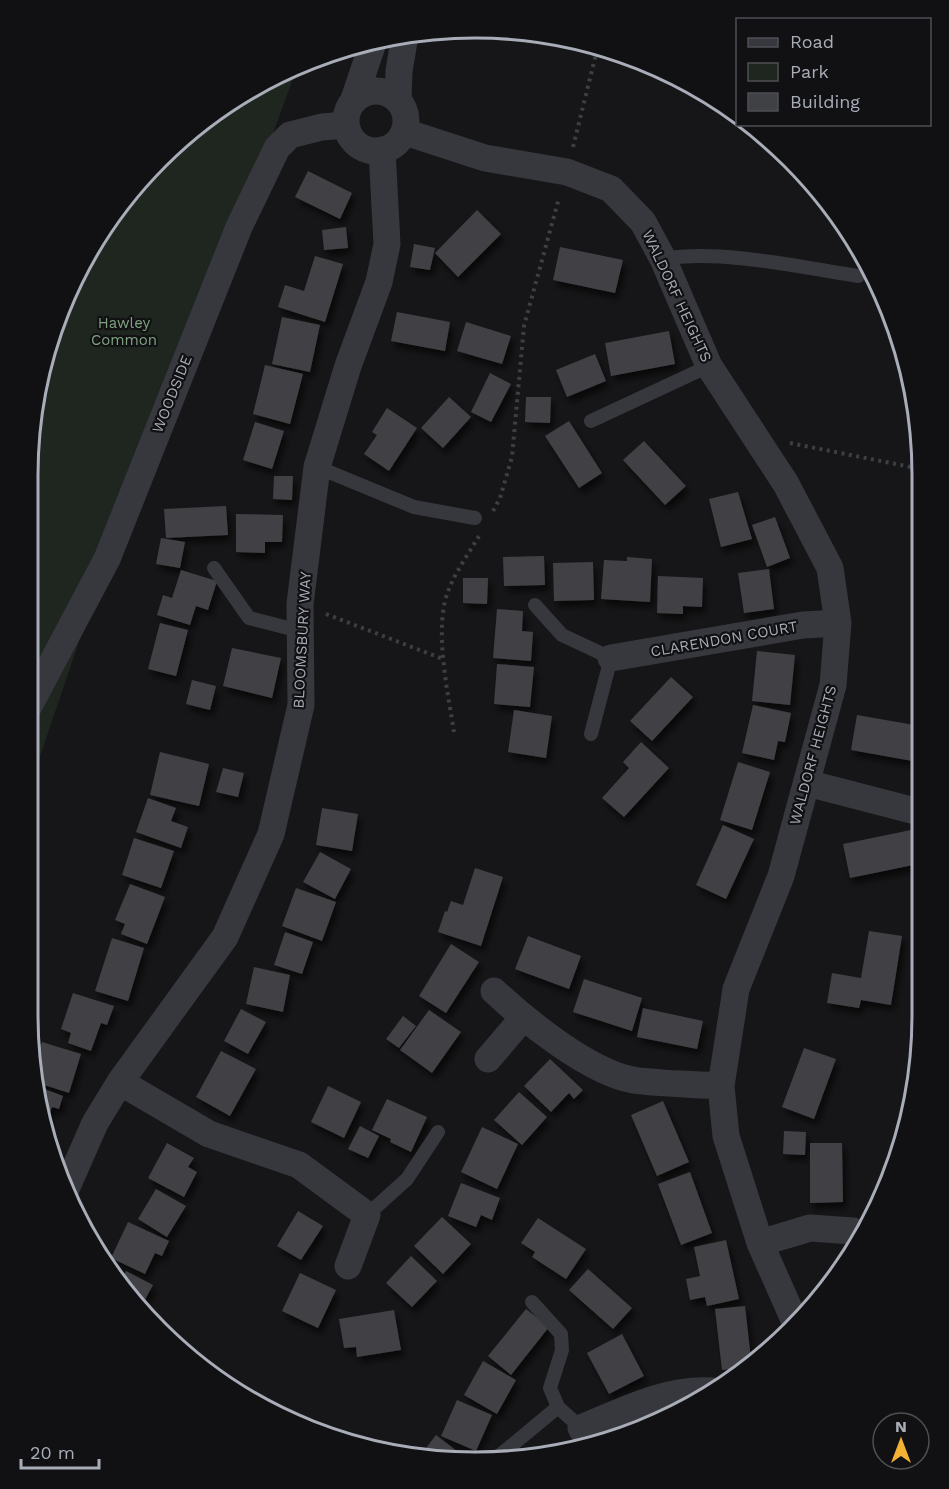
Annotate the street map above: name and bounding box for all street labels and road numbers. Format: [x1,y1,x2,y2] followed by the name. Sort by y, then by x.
[638,227,716,365] street label: WALDORF HEIGHTS
[148,353,196,435] street label: WOODSIDE
[289,571,315,709] street label: BLOOMSBURY WAY
[649,617,799,661] street label: CLARENDON COURT
[786,683,840,827] street label: WALDORF HEIGHTS

